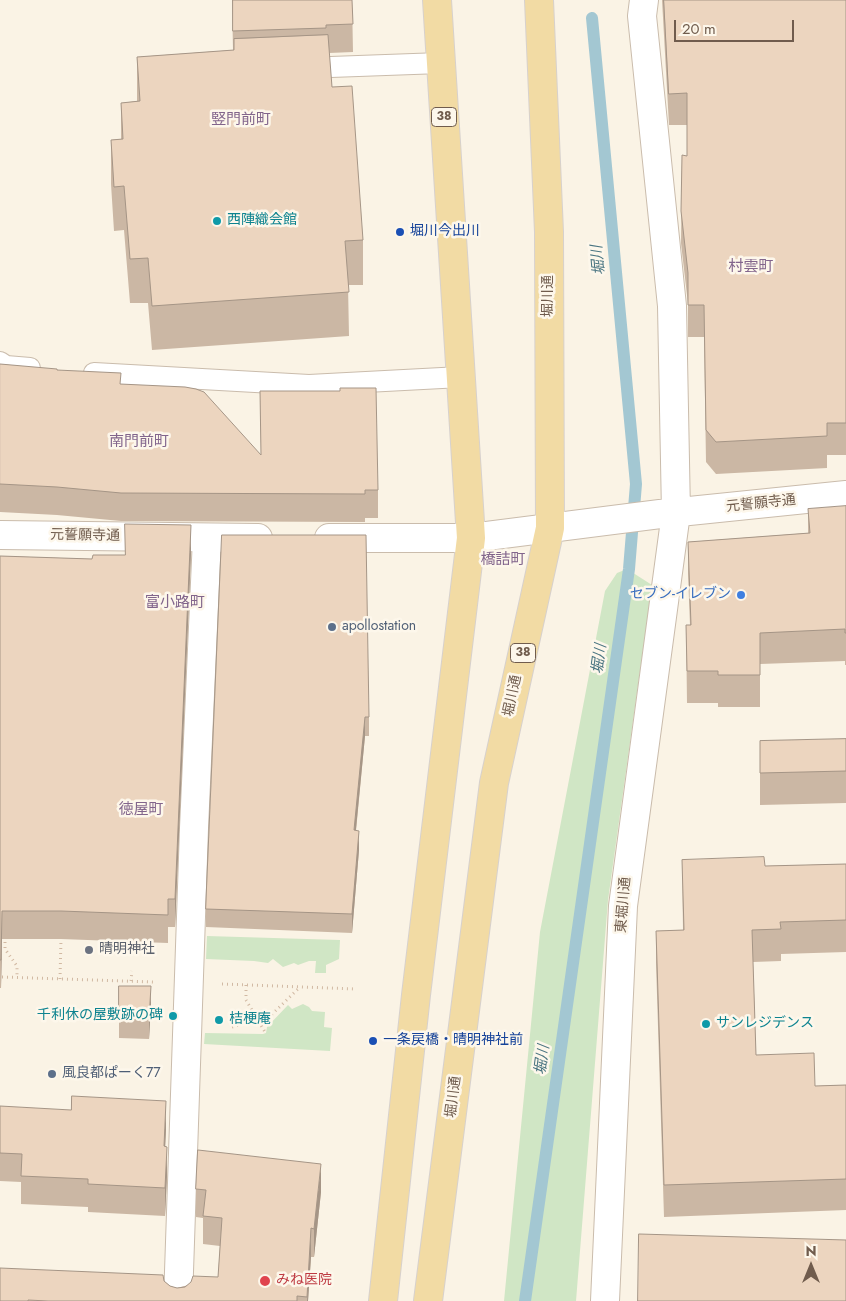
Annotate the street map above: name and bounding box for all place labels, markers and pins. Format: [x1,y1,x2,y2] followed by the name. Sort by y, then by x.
[227,213,297,229] place label: 西陣織会館
[211,215,223,227] marker: 西陣織会館
[410,224,480,240] place label: 堀川今出川
[394,226,406,238] marker: 堀川今出川
[630,587,731,603] place label: セブン-イレブン
[735,589,747,601] marker: セブン-イレブン
[342,619,416,635] place label: apollostation
[326,621,338,633] marker: apollostation
[99,942,155,958] place label: 晴明神社
[83,944,95,956] marker: 晴明神社
[37,1008,163,1024] place label: 千利休の屋敷跡の碑
[167,1010,179,1022] marker: 千利休の屋敷跡の碑
[229,1012,271,1028] place label: 桔梗庵
[213,1014,225,1026] marker: 桔梗庵
[716,1016,814,1032] place label: サンレジデンス
[700,1018,712,1030] marker: サンレジデンス
[383,1033,523,1049] place label: 一条戻橋・晴明神社前
[367,1035,379,1047] marker: 一条戻橋・晴明神社前
[62,1066,161,1082] place label: 風良都ぱーく77
[46,1068,58,1080] marker: 風良都ぱーく77
[276,1273,332,1289] place label: みね医院
[258,1274,272,1288] marker: みね医院

